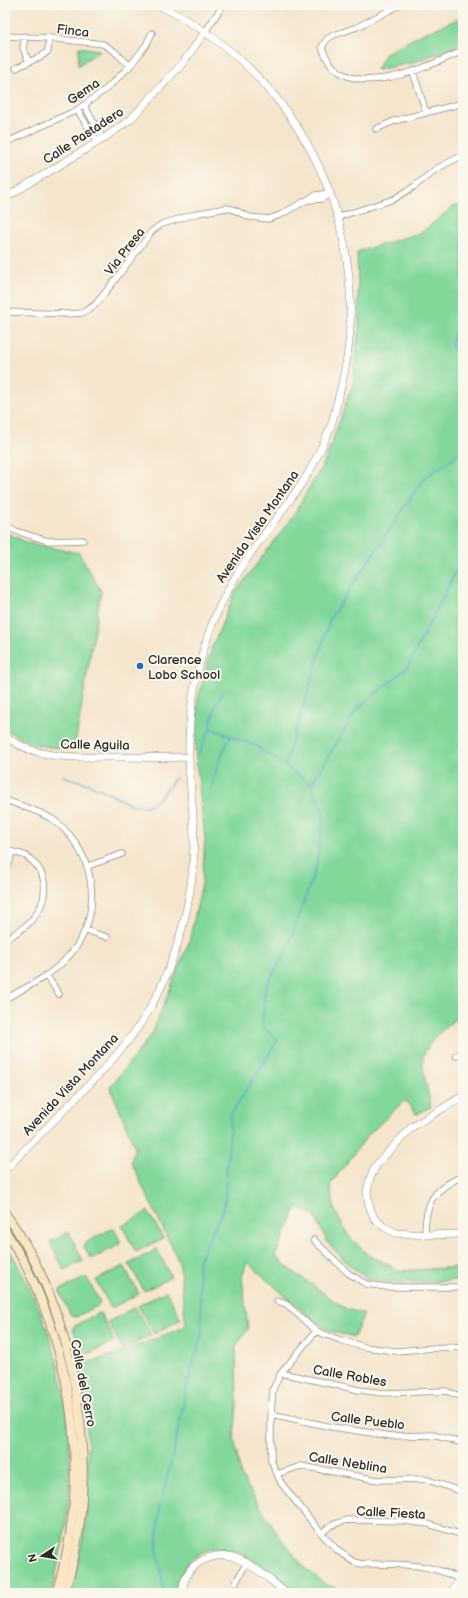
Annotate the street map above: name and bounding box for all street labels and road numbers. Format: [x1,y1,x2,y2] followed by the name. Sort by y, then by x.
[56,21,90,41] street label: Finca
[64,75,103,108] street label: Gema
[40,104,127,168] street label: Calle Pastadero
[101,225,148,279] street label: Via Presa
[213,467,303,586] street label: Avenida Vista Montana
[60,736,130,754] street label: Calle Aguila
[19,1030,122,1139] street label: Avenida Vista Montana
[67,1338,99,1428] street label: Calle del Cerro
[312,1362,388,1390] street label: Calle Robles
[330,1409,406,1433] street label: Calle Pueblo
[308,1449,388,1477] street label: Calle Neblina
[356,1503,426,1523] street label: Calle Fiesta

